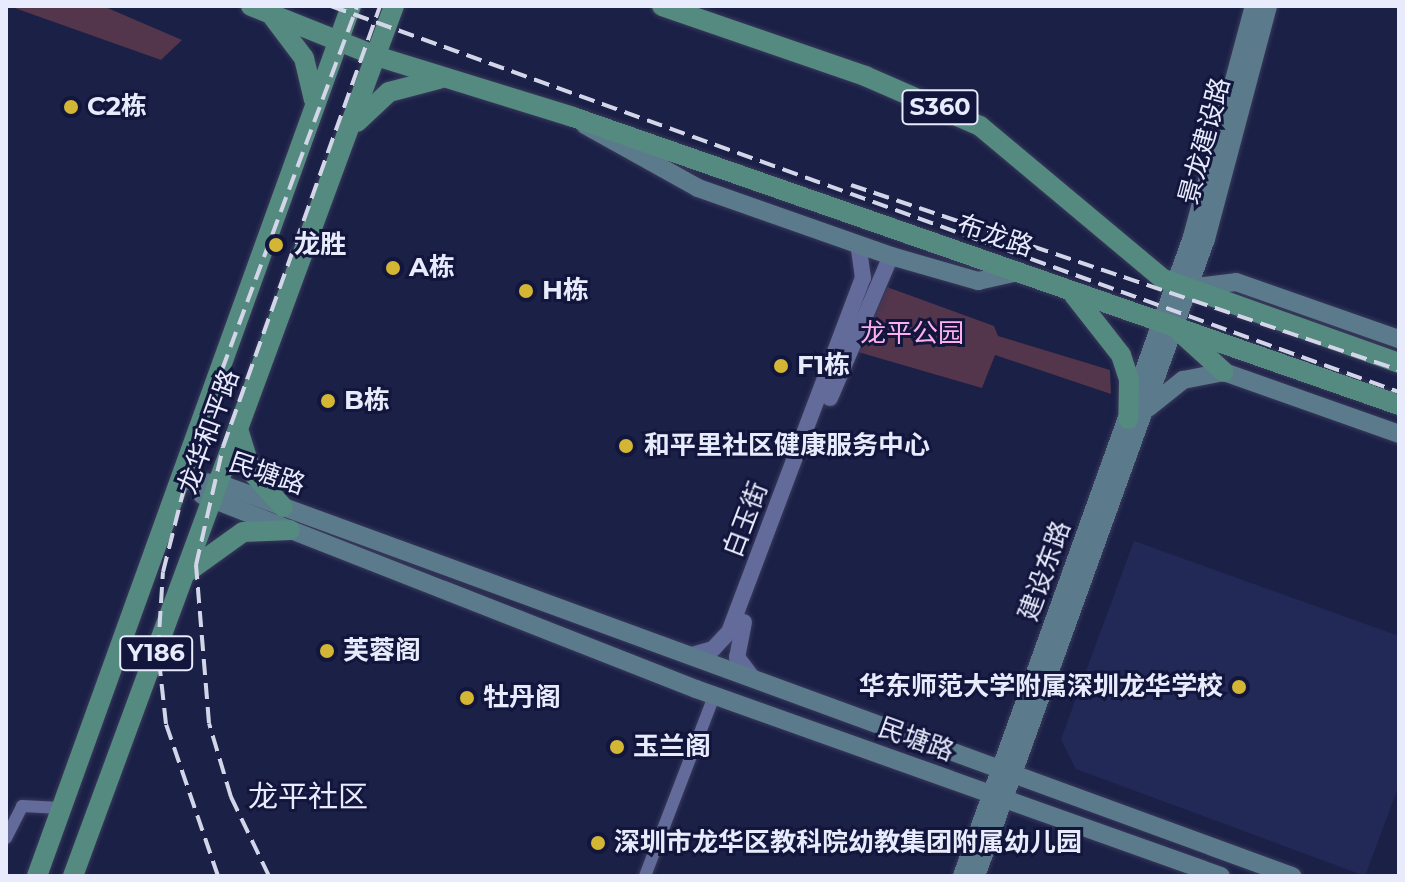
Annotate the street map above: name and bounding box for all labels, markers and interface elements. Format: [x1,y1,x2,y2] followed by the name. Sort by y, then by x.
[1173,74,1237,208] street label: 景龙建设路
[900,87,980,127] road number: S360
[87,91,147,123] place label: C2栋
[62,98,80,116] marker: C2栋
[953,209,1037,263] street label: 布龙路
[294,229,346,261] place label: 龙胜
[265,234,287,256] marker: 龙胜
[409,252,455,284] place label: A栋
[384,259,402,277] marker: A栋
[542,275,589,307] place label: H栋
[517,282,535,300] marker: H栋
[860,318,964,350] park label: 龙平公园
[797,350,850,382] place label: F1栋
[772,357,790,375] marker: F1栋
[172,366,246,498] street label: 龙华和平路
[344,385,390,417] place label: B栋
[319,392,337,410] marker: B栋
[644,430,930,462] place label: 和平里社区健康服务中心
[615,435,637,457] marker: 和平里社区健康服务中心
[225,447,309,501] street label: 民塘路
[717,478,775,562] street label: 白玉街
[1013,517,1077,625] street label: 建设东路
[118,633,194,673] road number: Y186
[343,635,421,667] place label: 芙蓉阁
[318,642,336,660] marker: 芙蓉阁
[859,671,1223,703] place label: 华东师范大学附属深圳龙华学校
[1230,678,1248,696] marker: 华东师范大学附属深圳龙华学校
[483,682,561,714] place label: 牡丹阁
[458,689,476,707] marker: 牡丹阁
[874,712,958,768] street label: 民塘路
[633,731,711,763] place label: 玉兰阁
[608,738,626,756] marker: 玉兰阁
[248,779,368,815] district label: 龙平社区
[614,827,1082,859] place label: 深圳市龙华区教科院幼教集团附属幼儿园
[589,834,607,852] marker: 深圳市龙华区教科院幼教集团附属幼儿园

